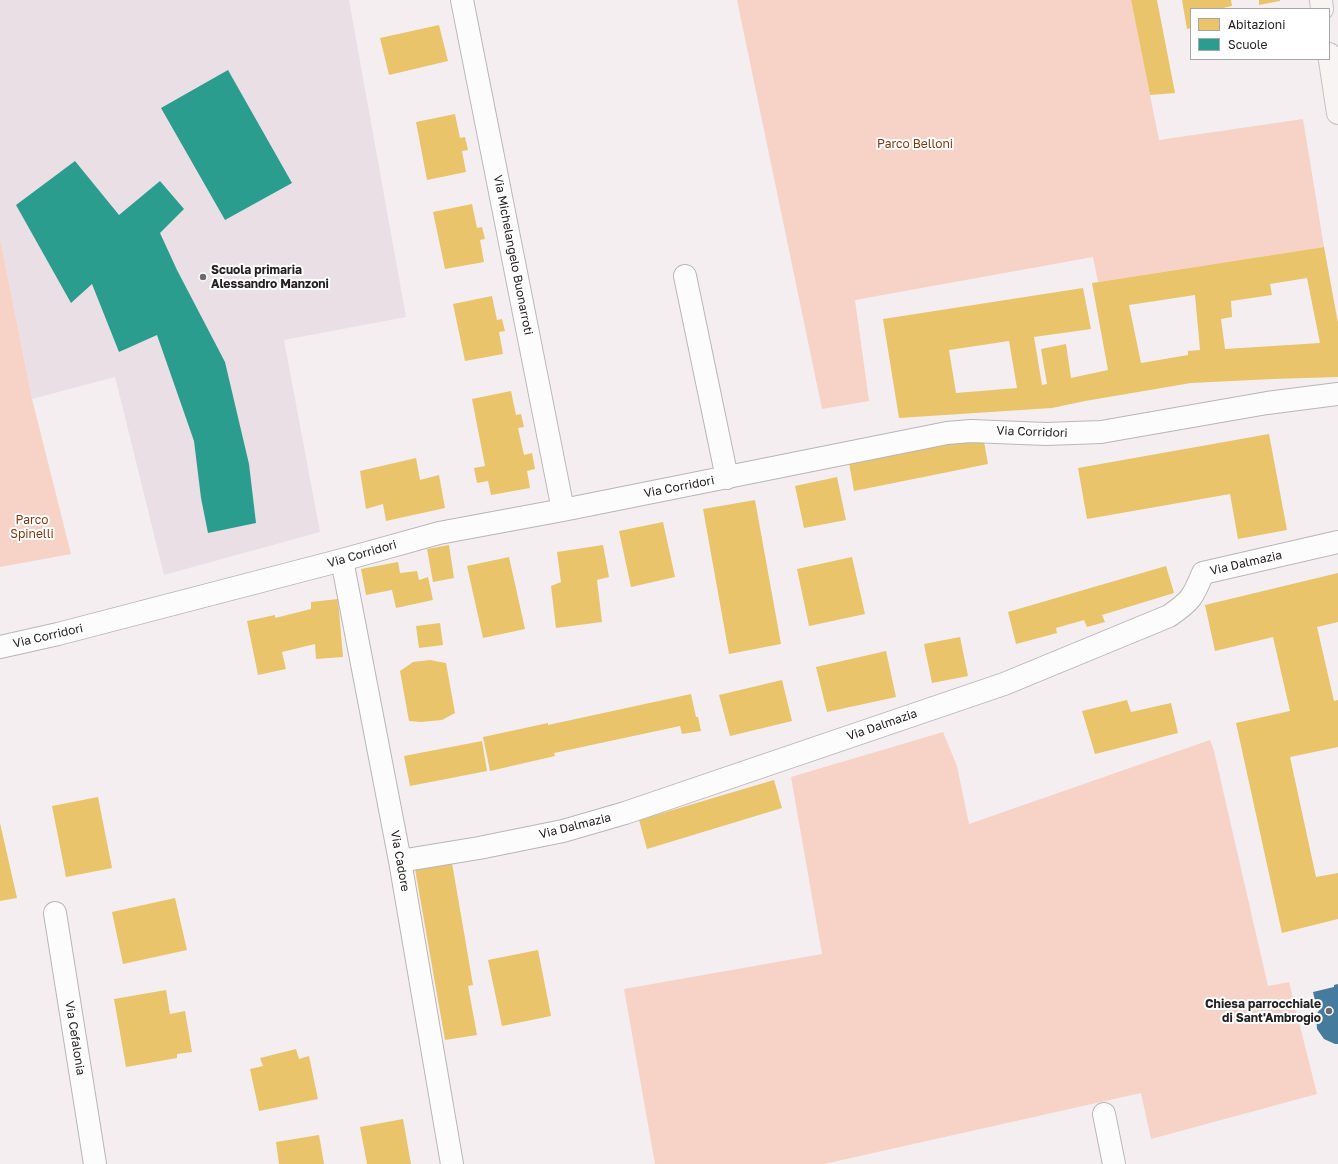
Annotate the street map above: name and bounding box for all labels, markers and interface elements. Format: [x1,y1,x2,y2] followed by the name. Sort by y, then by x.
[1190,8,1330,60] legend
[1228,17,1285,32] text: Abitazioni
[1228,37,1267,52] text: Scuole
[877,137,953,151] park label: Parco Belloni
[490,174,536,336] street label: Via Michelangelo Buonarroti
[211,263,329,291] place label: Scuola primaria Alessandro Manzoni
[198,272,208,282] marker: Scuola primaria Alessandro Manzoni
[996,424,1068,440] street label: Via Corridori
[643,473,715,501] street label: Via Corridori
[10,513,54,541] park label: Parco Spinelli
[326,537,398,571] street label: Via Corridori
[1209,548,1283,578] street label: Via Dalmazia
[12,621,84,651] street label: Via Corridori
[845,706,919,744] street label: Via Dalmazia
[538,810,612,842] street label: Via Dalmazia
[388,829,412,893] street label: Via Cadore
[1205,997,1321,1025] place label: Chiesa parrocchiale di Sant'Ambrogio
[62,1000,88,1076] street label: Via Cefalonia
[1324,1006,1334,1016] marker: Chiesa parrocchiale di Sant'Ambrogio

